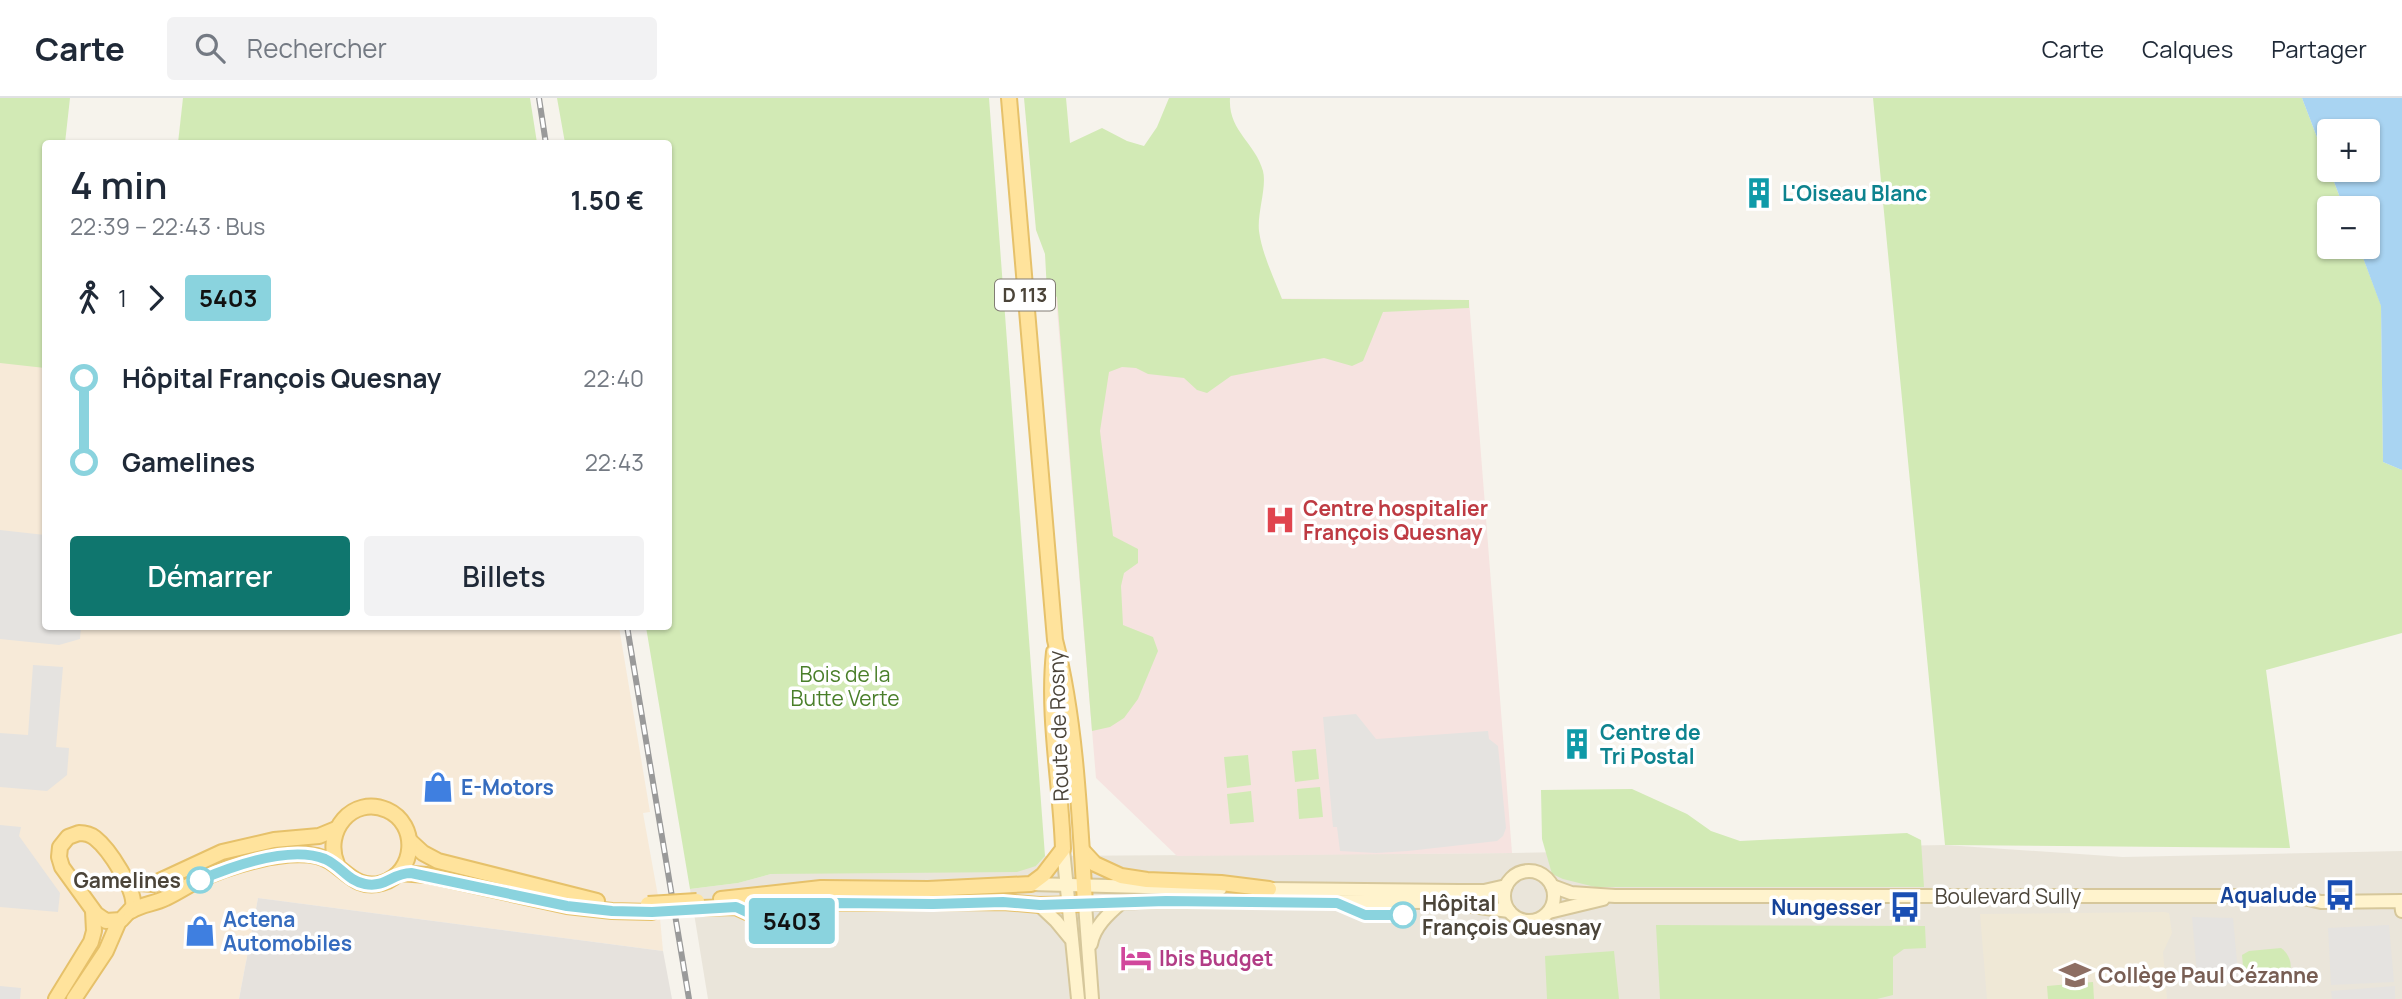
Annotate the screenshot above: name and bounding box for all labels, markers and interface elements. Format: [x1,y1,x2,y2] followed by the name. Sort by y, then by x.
[167,17,657,80] search box
[35,26,125,71] text: Carte
[191,29,229,67] icon: search
[247,30,387,66] text: Rechercher
[2042,32,2104,65] text: Carte
[2142,32,2233,65] text: Calques
[2271,32,2367,65] text: Partager
[2317,119,2380,259] map controls
[2317,119,2380,182] button: +
[70,158,167,210] text: 4 min
[1742,176,1776,210] building icon: L'Oiseau Blanc
[1782,179,1927,207] place label: L'Oiseau Blanc
[570,182,644,218] text: 1.50 €
[2317,196,2380,259] button: −
[70,210,265,242] text: 22:39 – 22:43 · Bus
[70,279,108,317] icon: walk
[137,279,175,317] icon: forward
[995,280,1055,310] road number: D 113
[199,281,257,314] text: 5403
[118,282,127,314] text: 1
[122,360,441,396] text: Hôpital François Quesnay
[583,362,644,394] text: 22:40
[122,444,255,480] text: Gamelines
[585,446,644,478] text: 22:43
[1303,494,1488,546] place label: Centre hospitalier François Quesnay
[1263,503,1297,537] hospital icon: Centre hospitalier François Quesnay
[70,536,350,616] button: Démarrer
[364,536,644,616] button: Billets
[1041,650,1075,802] street label: Route de Rosny
[791,660,899,712] park label: Bois de la Butte Verte
[1600,718,1701,770] place label: Centre de Tri Postal
[1560,727,1594,761] building icon: Centre de Tri Postal
[421,770,455,804] shop icon: E-Motors
[461,773,554,801] place label: E-Motors
[73,866,181,894] place label: Gamelines
[187,867,213,893] marker: Gamelines
[2323,878,2357,912] bus stop icon: Aqualude
[2220,881,2317,909] place label: Aqualude
[1935,882,2081,910] street label: Boulevard Sully
[1422,889,1602,941] place label: Hôpital François Quesnay
[1888,890,1922,924] bus stop icon: Nungesser
[1771,893,1882,921] place label: Nungesser
[743,898,841,944] line badge: 5403
[1390,902,1416,928] marker: Hôpital François Quesnay
[763,904,821,937] text: 5403
[223,905,352,957] place label: Actena Automobiles
[183,914,217,948] shop icon: Actena Automobiles
[1119,941,1153,975] hotel icon: Ibis Budget
[1159,944,1273,972] place label: Ibis Budget
[2058,958,2092,992] school or university icon: Collège Paul Cézanne
[2098,961,2319,989] place label: Collège Paul Cézanne

